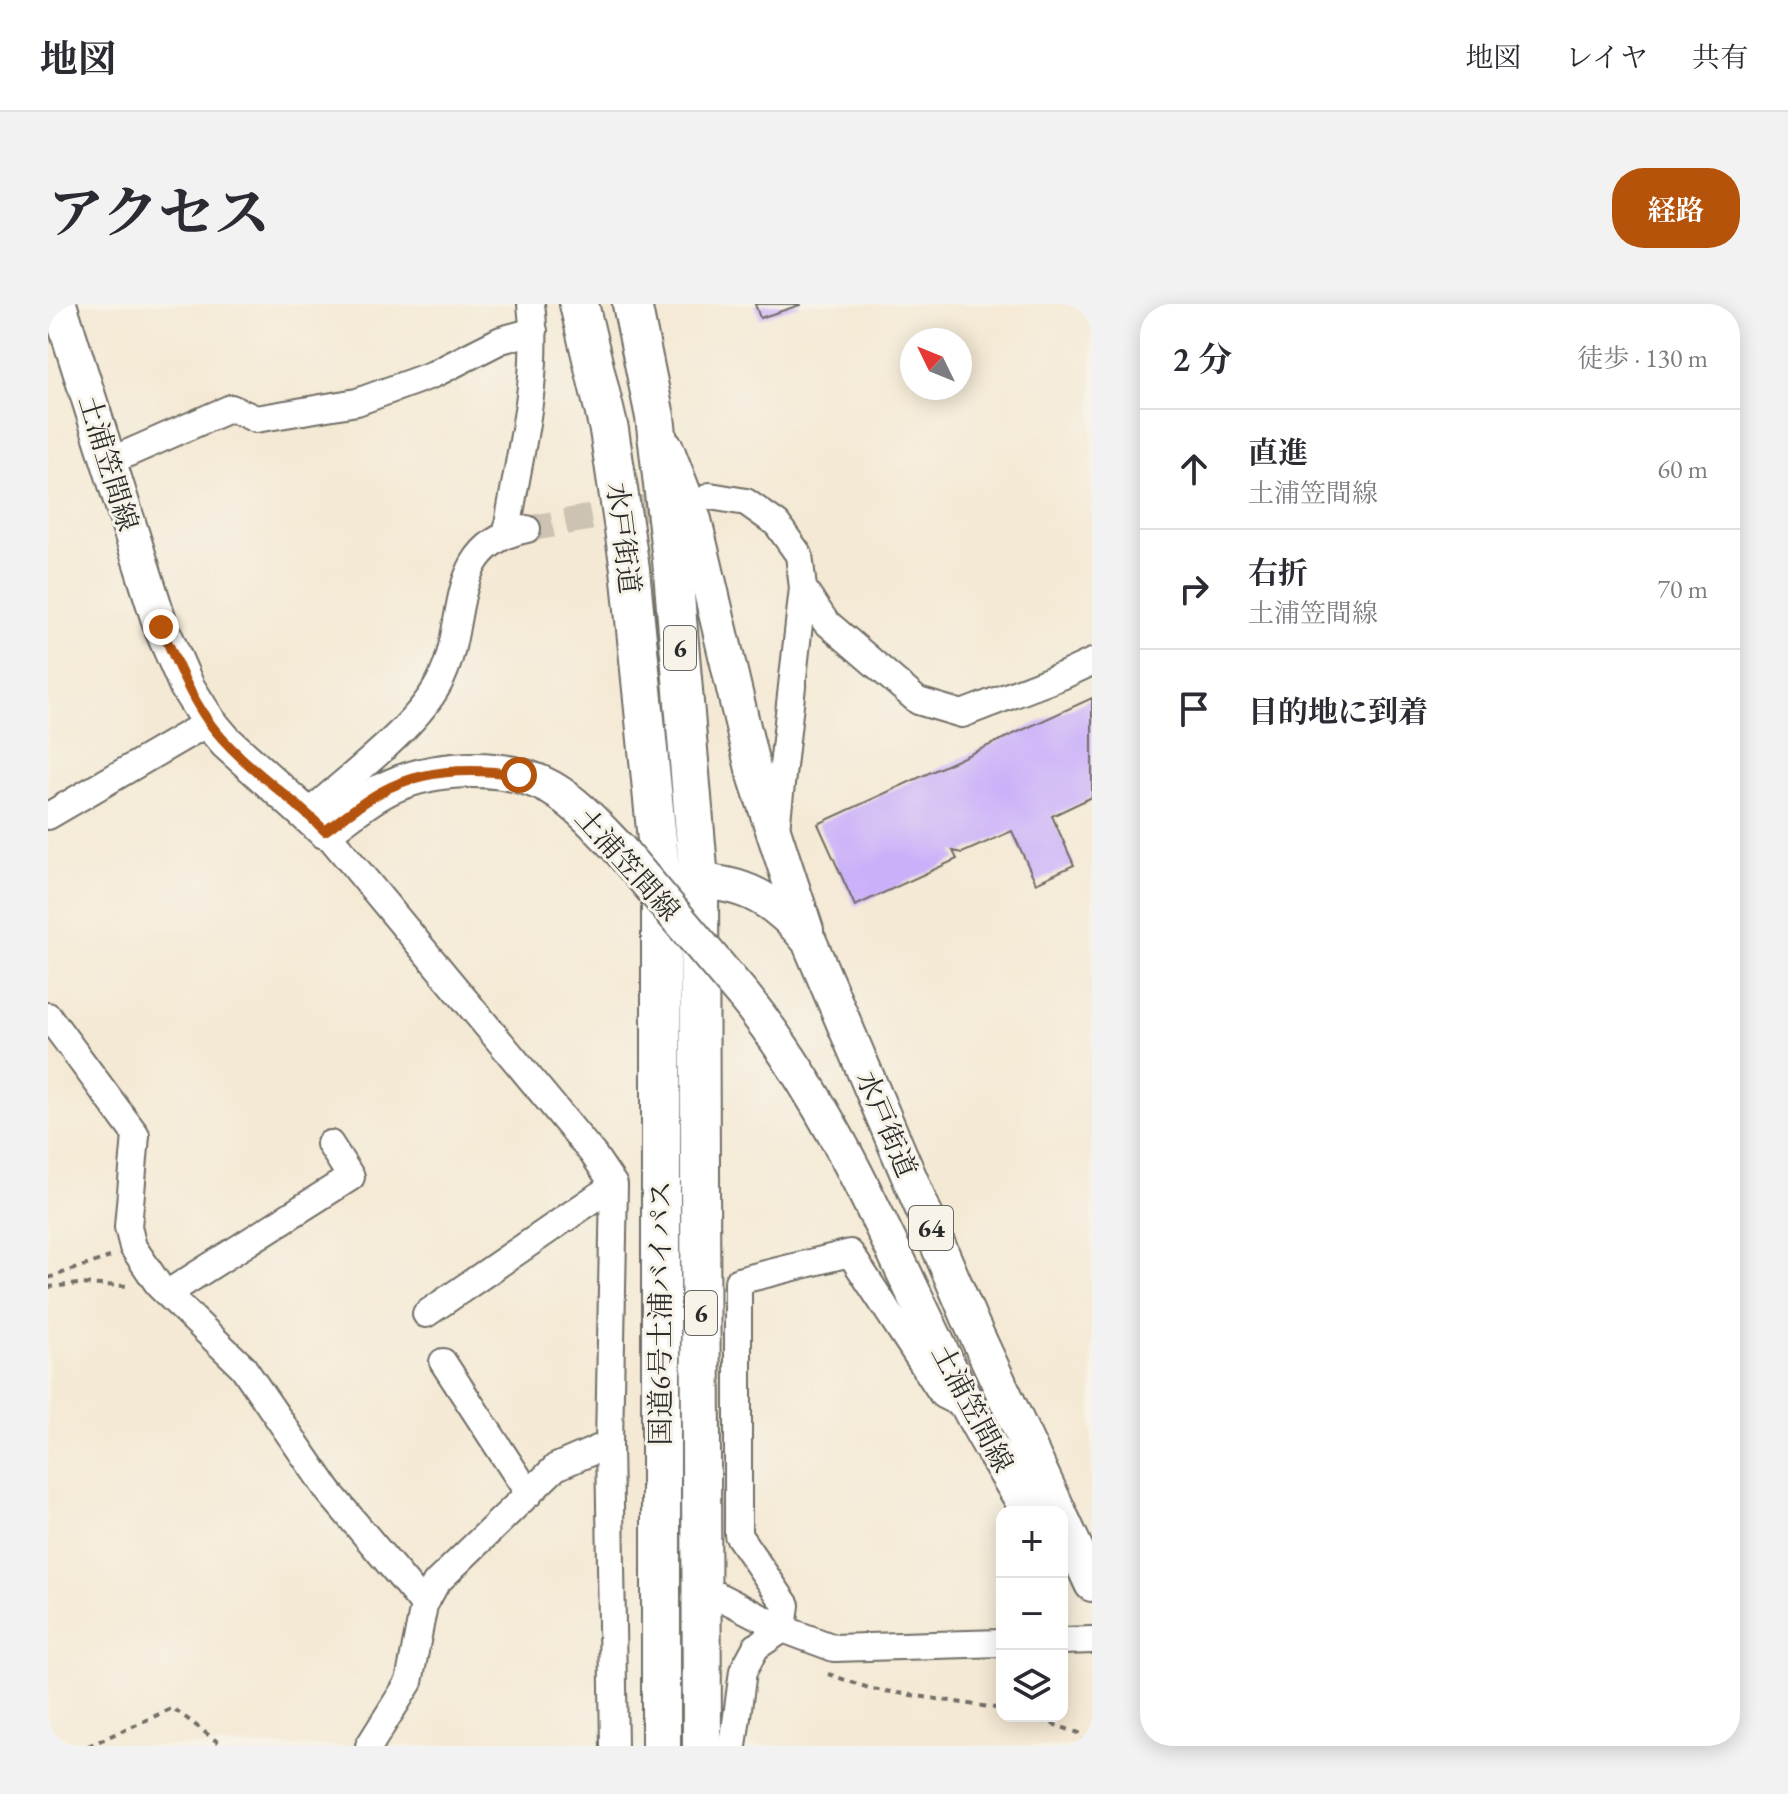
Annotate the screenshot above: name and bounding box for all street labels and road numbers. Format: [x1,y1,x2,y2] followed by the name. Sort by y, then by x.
[71,391,147,535] street label: 土浦笠間線
[599,480,649,596] street label: 水戸街道
[664,626,696,670] road number: 6
[568,800,688,928] street label: 土浦笠間線
[849,1065,925,1183] street label: 水戸街道
[642,1181,678,1445] street label: 国道6号土浦バイパス
[909,1206,953,1250] road number: 64
[685,1291,717,1335] road number: 6
[924,1338,1022,1478] street label: 土浦笠間線

